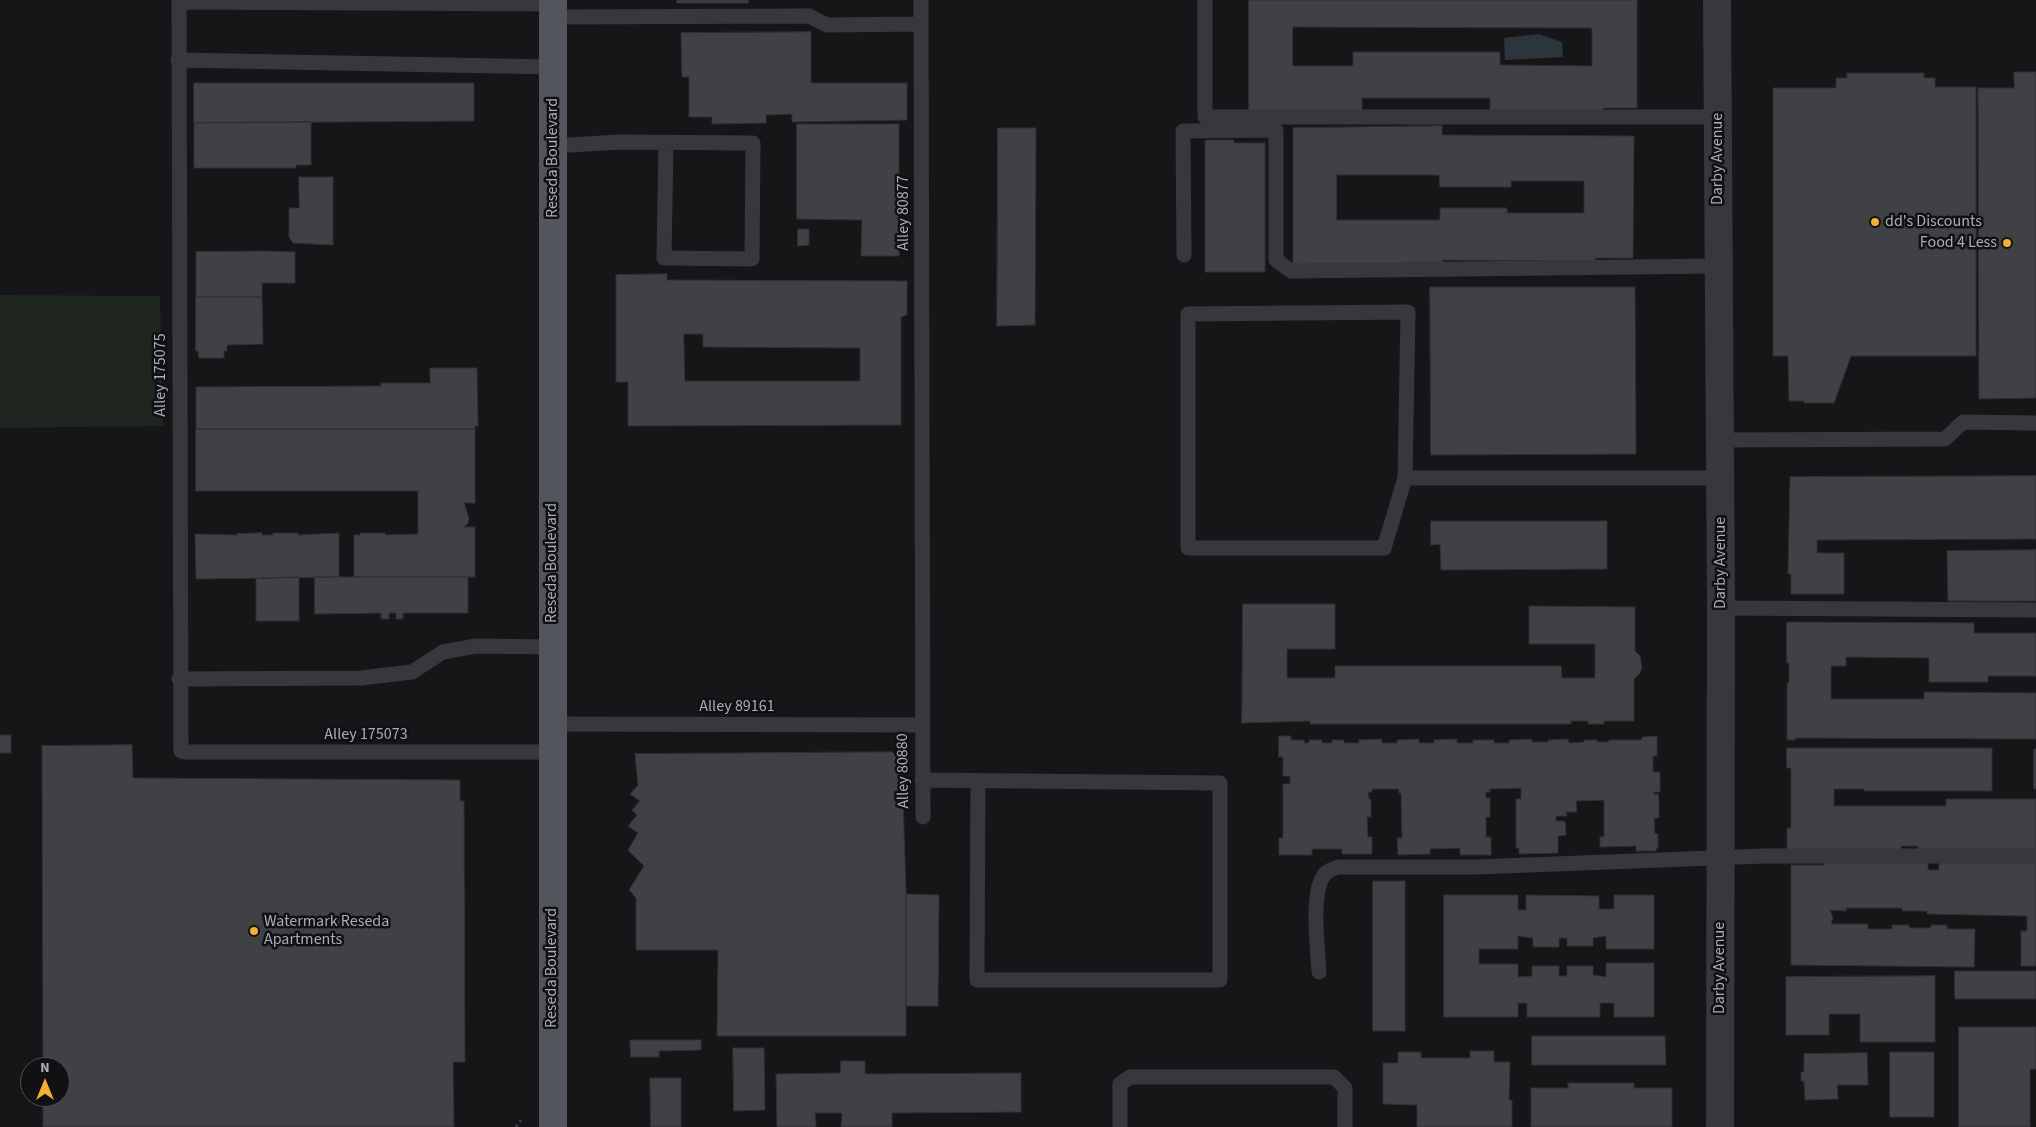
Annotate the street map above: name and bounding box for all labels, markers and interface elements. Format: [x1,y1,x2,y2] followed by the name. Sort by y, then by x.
[543,98,563,218] street label: Reseda Boulevard
[1708,113,1728,205] street label: Darby Avenue
[894,175,914,251] street label: Alley 80877
[1885,212,1982,232] place label: dd's Discounts
[1869,216,1881,228] marker: dd's Discounts
[1920,233,1997,253] place label: Food 4 Less
[2001,237,2013,249] marker: Food 4 Less
[151,333,171,417] street label: Alley 175075
[542,503,562,623] street label: Reseda Boulevard
[1711,517,1731,609] street label: Darby Avenue
[699,697,775,717] street label: Alley 89161
[324,725,408,745] street label: Alley 175073
[894,733,914,809] street label: Alley 80880
[542,908,562,1028] street label: Reseda Boulevard
[264,912,389,950] place label: Watermark Reseda Apartments
[1710,922,1730,1014] street label: Darby Avenue
[248,925,260,937] marker: Watermark Reseda Apartments
[20,1057,70,1107] north arrow
[40,1058,50,1078] text: N

